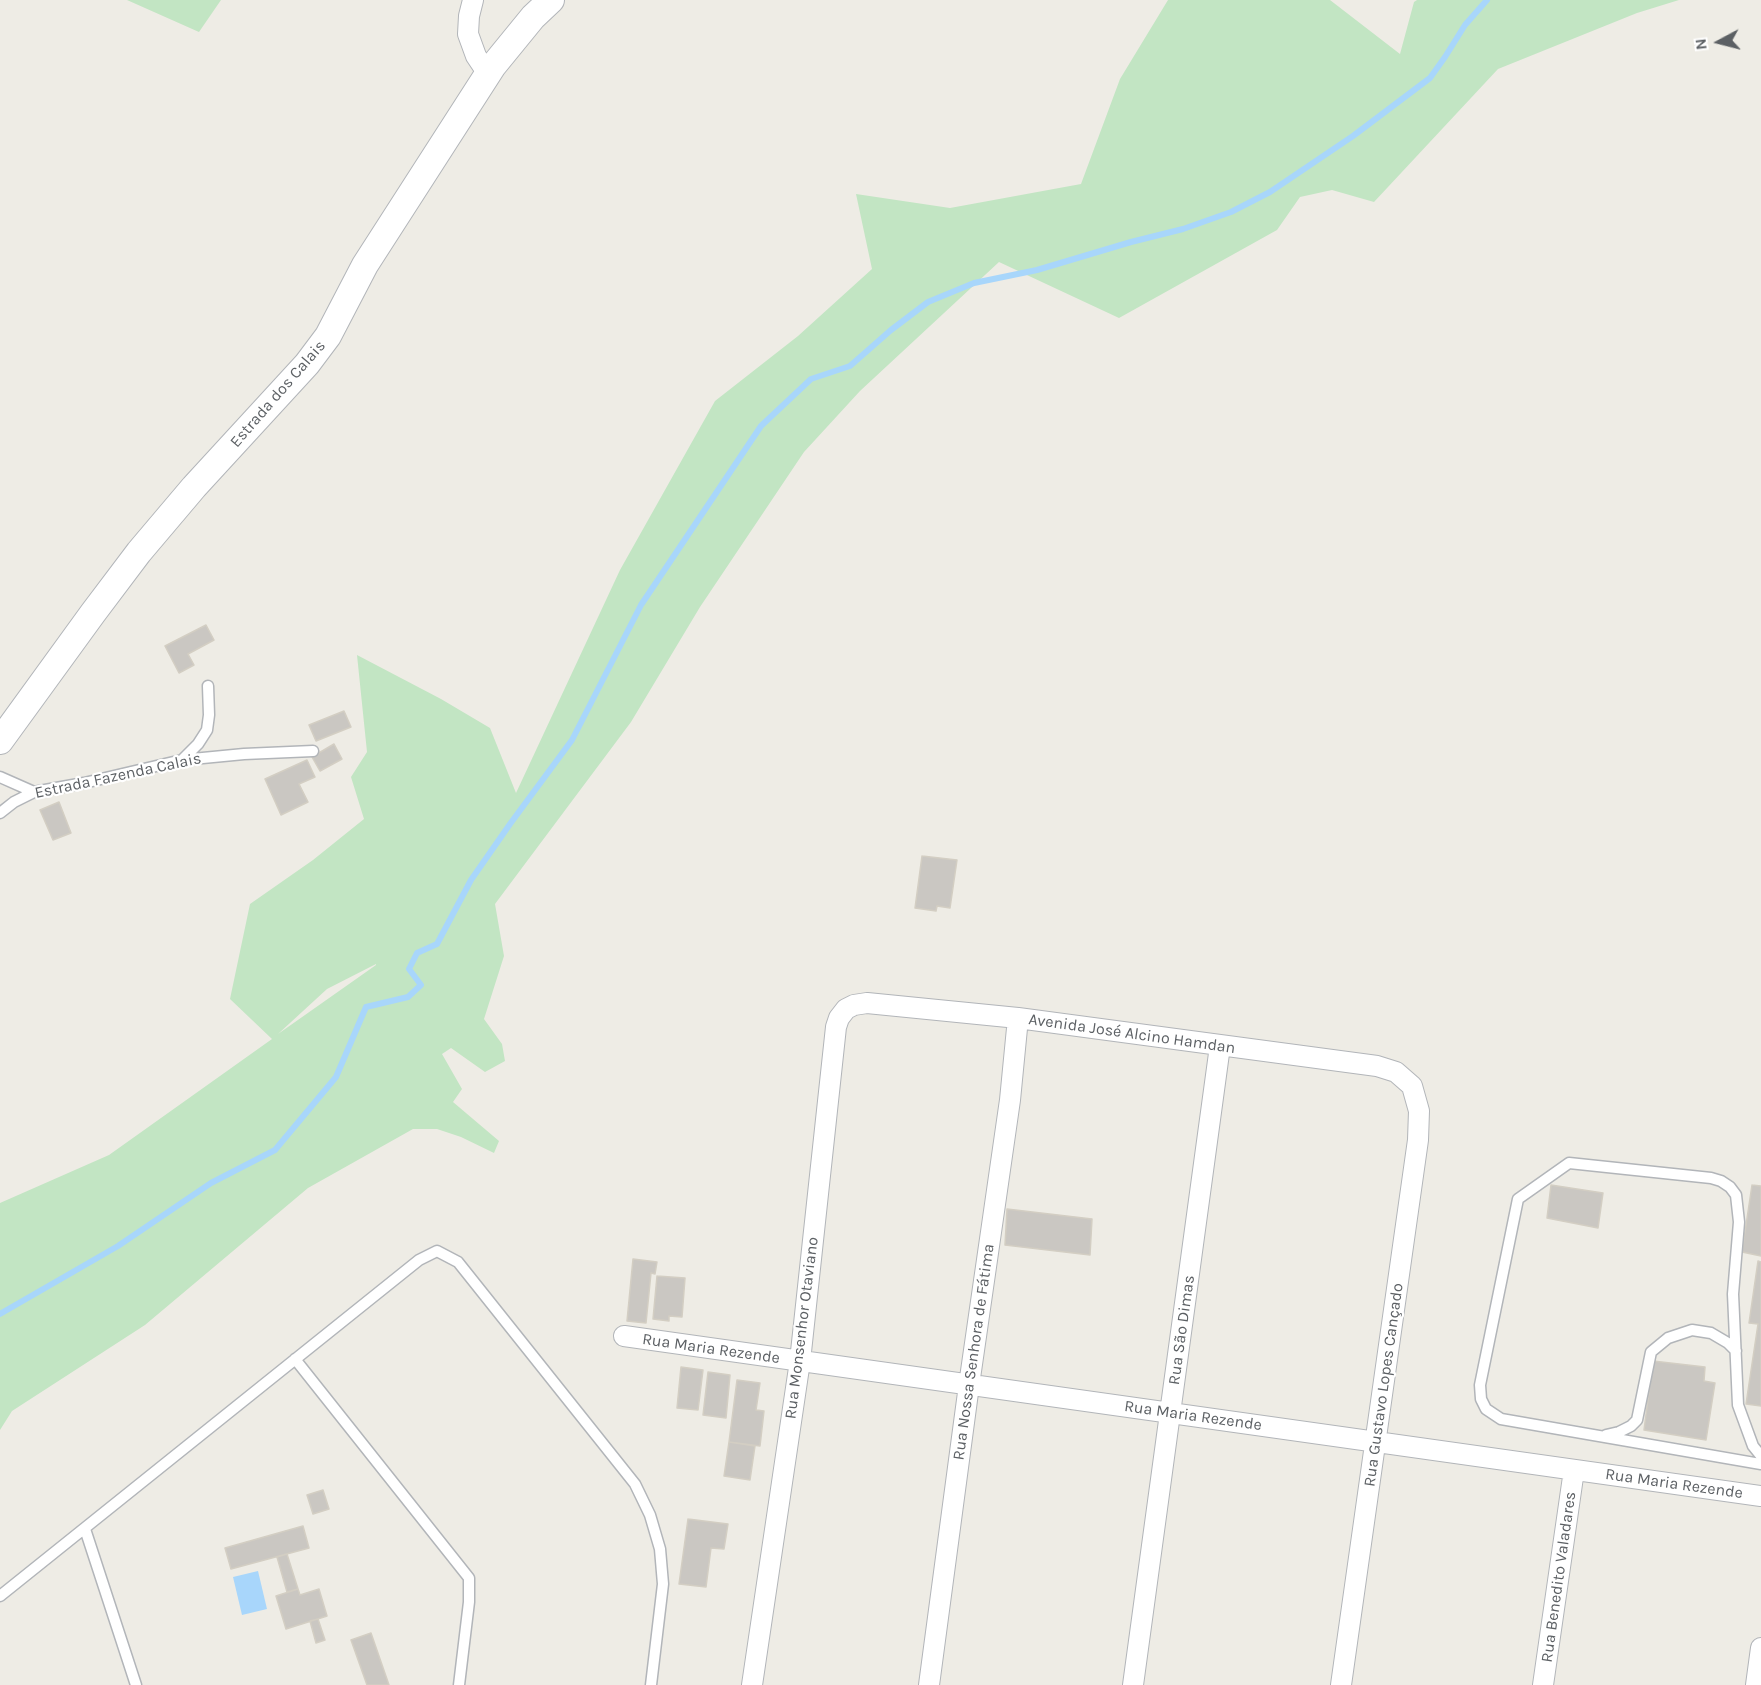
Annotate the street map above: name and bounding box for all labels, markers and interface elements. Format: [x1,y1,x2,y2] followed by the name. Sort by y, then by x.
[1689,12,1749,72] north arrow
[1691,37,1711,51] text: N
[226,337,330,451] street label: Estrada dos Calais
[33,749,203,803] street label: Estrada Fazenda Calais
[1027,1010,1237,1058] street label: Avenida José Alcino Hamdan
[781,1236,823,1420] street label: Rua Monsenhor Otaviano
[949,1243,999,1461] street label: Rua Nossa Senhora de Fátima
[1165,1274,1199,1386] street label: Rua São Dimas
[1360,1282,1408,1488] street label: Rua Gustavo Lopes Cançado
[641,1330,781,1368] street label: Rua Maria Rezende
[1123,1397,1263,1435] street label: Rua Maria Rezende
[1604,1465,1744,1503] street label: Rua Maria Rezende
[1538,1490,1580,1664] street label: Rua Benedito Valadares

